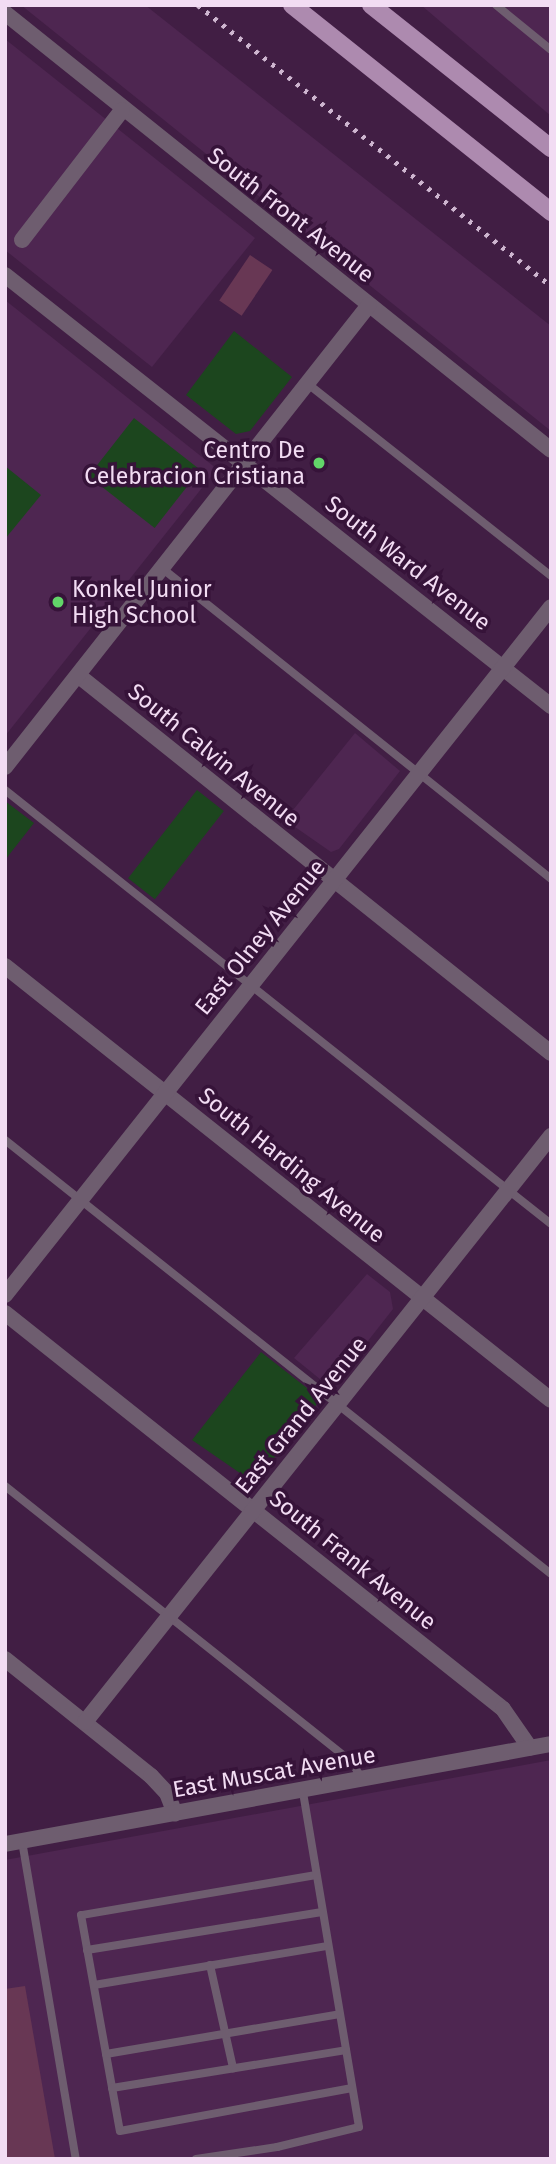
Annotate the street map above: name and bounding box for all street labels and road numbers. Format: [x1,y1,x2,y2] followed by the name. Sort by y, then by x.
[202,141,380,289] street label: South Front Avenue
[320,490,496,636] street label: South Ward Avenue
[123,677,305,833] street label: South Calvin Avenue
[189,854,331,1020] street label: East Olney Avenue
[193,1081,391,1249] street label: South Harding Avenue
[229,1331,373,1499] street label: East Grand Avenue
[264,1484,442,1636] street label: South Frank Avenue
[170,1741,378,1803] street label: East Muscat Avenue

